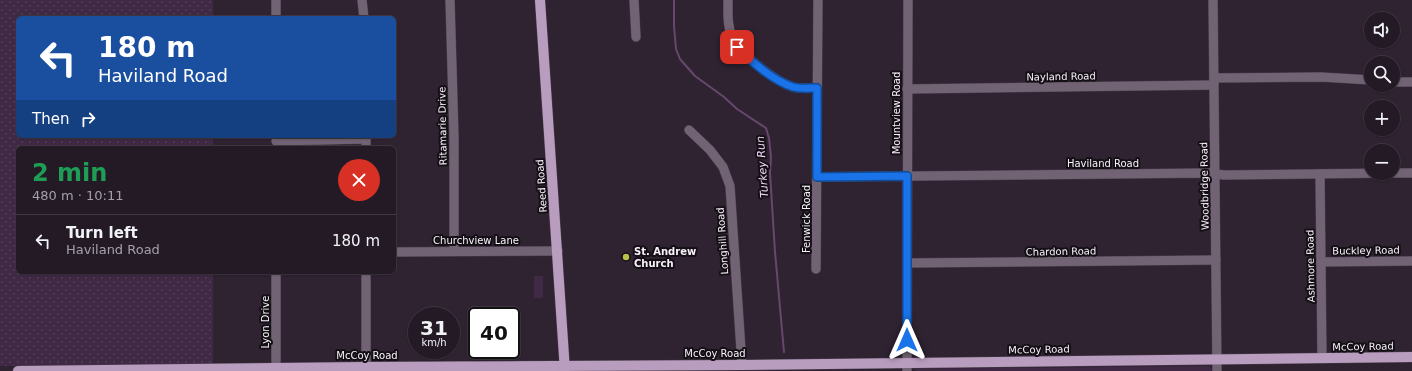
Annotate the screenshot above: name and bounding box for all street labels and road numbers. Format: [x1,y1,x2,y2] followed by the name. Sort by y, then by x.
[1026,70,1096,83] street label: Nayland Road
[891,72,902,154] street label: Mountview Road
[436,87,449,165] street label: Ritamarie Drive
[1198,142,1211,230] street label: Woodbridge Road
[1067,158,1139,169] street label: Haviland Road
[534,159,549,213] street label: Reed Road
[801,185,812,253] street label: Fenwick Road
[715,207,730,275] street label: Longhill Road
[1304,230,1317,302] street label: Ashmore Road
[433,235,519,246] street label: Churchview Lane
[1332,244,1400,257] street label: Buckley Road
[1026,245,1096,258] street label: Chardon Road
[260,296,271,348] street label: Lyon Drive
[1332,340,1394,353] street label: McCoy Road
[1008,343,1070,356] street label: McCoy Road
[684,348,746,359] street label: McCoy Road
[336,350,398,361] street label: McCoy Road

